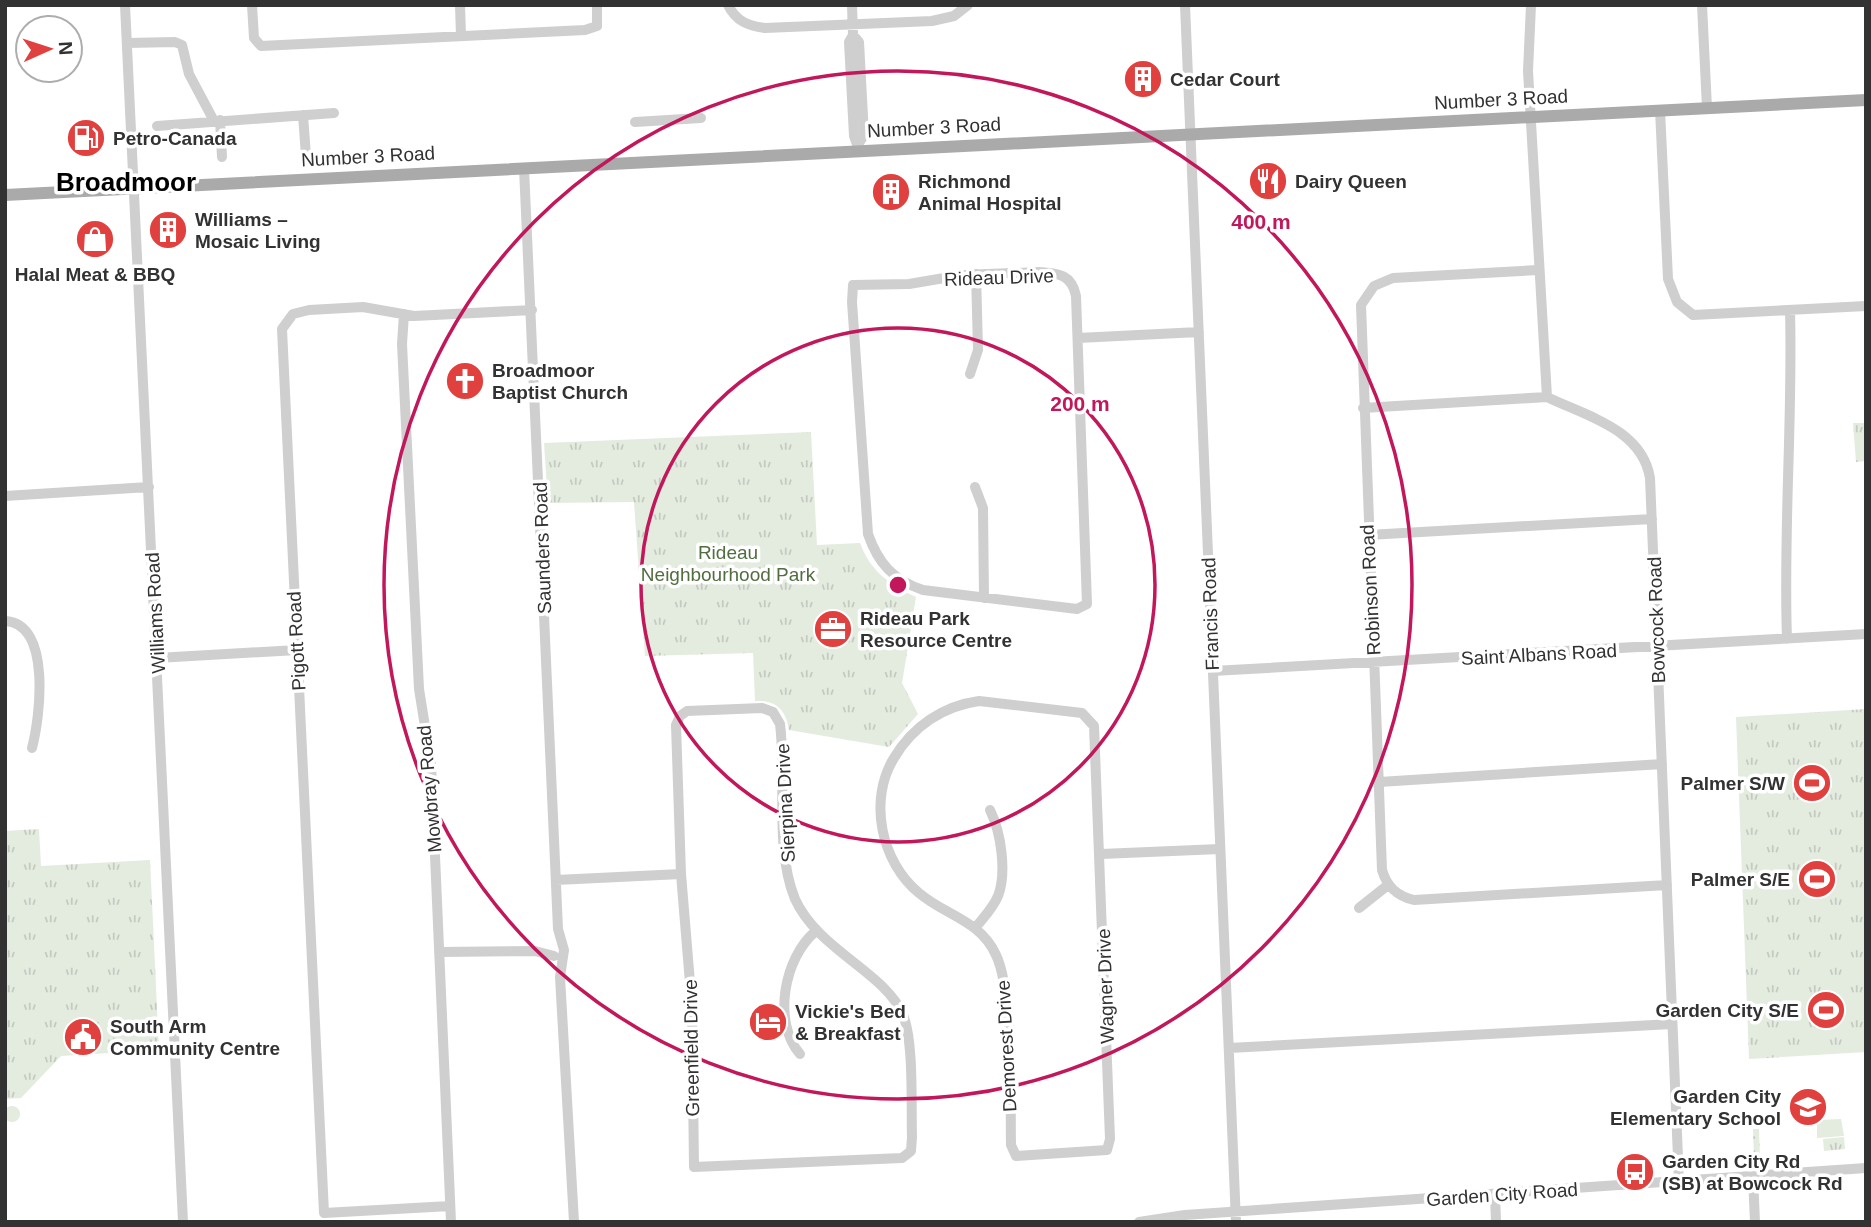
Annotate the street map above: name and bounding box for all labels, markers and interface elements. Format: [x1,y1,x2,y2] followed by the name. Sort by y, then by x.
[14,14,84,84] north arrow
[55,41,76,56] text: N
[1122,58,1164,100] building icon: Cedar Court
[1170,69,1280,90] place label: Cedar Court
[1434,86,1569,113] street label: Number 3 Road
[867,114,1002,141] street label: Number 3 Road
[65,117,107,159] fuel station icon: Petro-Canada
[113,128,237,149] place label: Petro-Canada
[301,143,436,170] street label: Number 3 Road
[1247,160,1289,202] restaurant icon: Dairy Queen
[56,167,196,197] district label: Broadmoor
[870,171,912,213] building icon: Richmond Animal Hospital
[918,171,1062,214] place label: Richmond Animal Hospital
[1295,171,1407,192] place label: Dairy Queen
[147,209,189,251] building icon: Williams – Mosaic Living
[195,209,321,252] place label: Williams – Mosaic Living
[1231,210,1291,233] text: 400 m
[74,218,116,260] shop icon: Halal Meat & BBQ
[15,264,175,285] place label: Halal Meat & BBQ
[944,265,1054,290] street label: Rideau Drive
[444,360,486,402] church icon: Broadmoor Baptist Church
[492,360,628,403] place label: Broadmoor Baptist Church
[1050,392,1110,415] text: 200 m
[530,482,555,614] street label: Saunders Road
[1357,524,1384,656] street label: Robinson Road
[641,542,816,585] park label: Rideau Neighbourhood Park
[142,552,169,674] street label: Williams Road
[1644,556,1669,684] street label: Bowcock Road
[1198,557,1223,671] street label: Francis Road
[886,573,910,597] centre of rings
[283,591,310,691] street label: Pigott Road
[812,608,854,650] office icon: Rideau Park Resource Centre
[860,608,1012,651] place label: Rideau Park Resource Centre
[1460,640,1618,669] street label: Saint Albans Road
[413,724,446,854] street label: Mowbray Road
[772,743,799,863] street label: Sierpina Drive
[1791,762,1833,804] sports icon: Palmer S/W
[1680,773,1785,794] place label: Palmer S/W
[1796,858,1838,900] sports icon: Palmer S/E
[1691,869,1790,890] place label: Palmer S/E
[1093,928,1118,1044] street label: Wagner Drive
[680,979,703,1117] street label: Greenfield Drive
[993,980,1020,1112] street label: Demorest Drive
[1805,989,1847,1031] sports icon: Garden City S/E
[1655,1000,1799,1021] place label: Garden City S/E
[747,1001,789,1043] hotel icon: Vickie's Bed & Breakfast
[795,1001,906,1044] place label: Vickie's Bed & Breakfast
[62,1016,104,1058] public building icon: South Arm Community Centre
[110,1016,280,1059] place label: South Arm Community Centre
[1610,1086,1781,1129] place label: Garden City Elementary School
[1787,1086,1829,1128] school or university icon: Garden City Elementary School
[1614,1151,1656,1193] bus stop icon: Garden City Rd (SB) at Bowcock Rd
[1662,1151,1843,1194] place label: Garden City Rd (SB) at Bowcock Rd
[1425,1179,1579,1210] street label: Garden City Road

